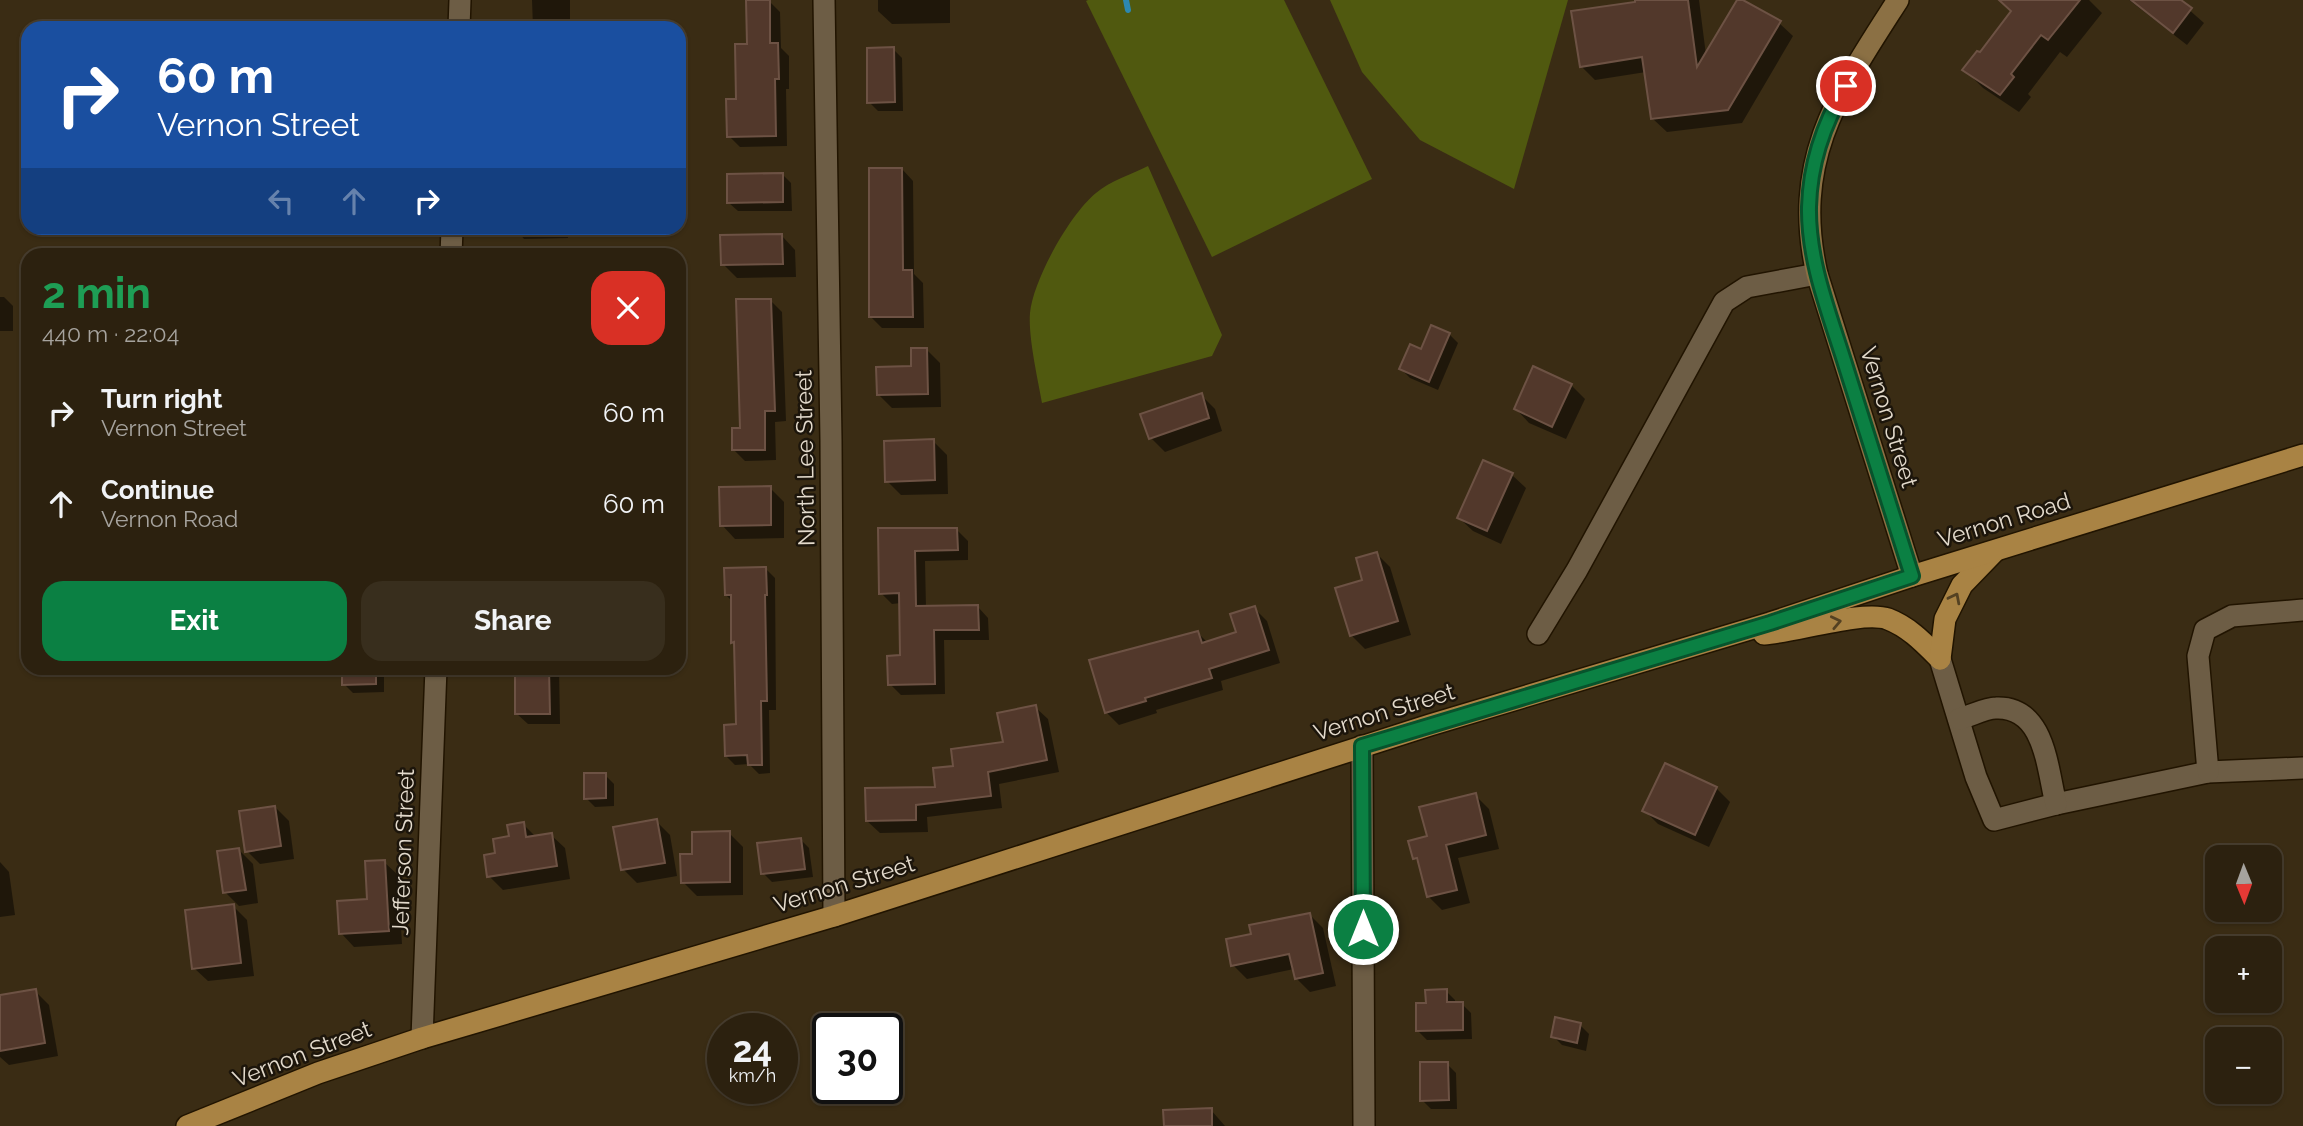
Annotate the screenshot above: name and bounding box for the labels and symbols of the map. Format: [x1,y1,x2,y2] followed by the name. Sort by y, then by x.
[1816,56,1876,116] pin
[1855,343,1924,491] street label: Vernon Street
[789,369,820,546] street label: North Lee Street
[1934,487,2073,552] street label: Vernon Road
[1947,593,1961,605] one-way arrow
[1830,616,1842,630] one-way arrow
[1310,677,1458,746] street label: Vernon Street
[386,768,419,936] street label: Jefferson Street
[2205,845,2282,922] north arrow
[770,849,918,918] street label: Vernon Street
[1326,892,1400,966] position arrow
[812,1013,903,1104] speed limit sign: 30
[229,1015,375,1092] street label: Vernon Street

